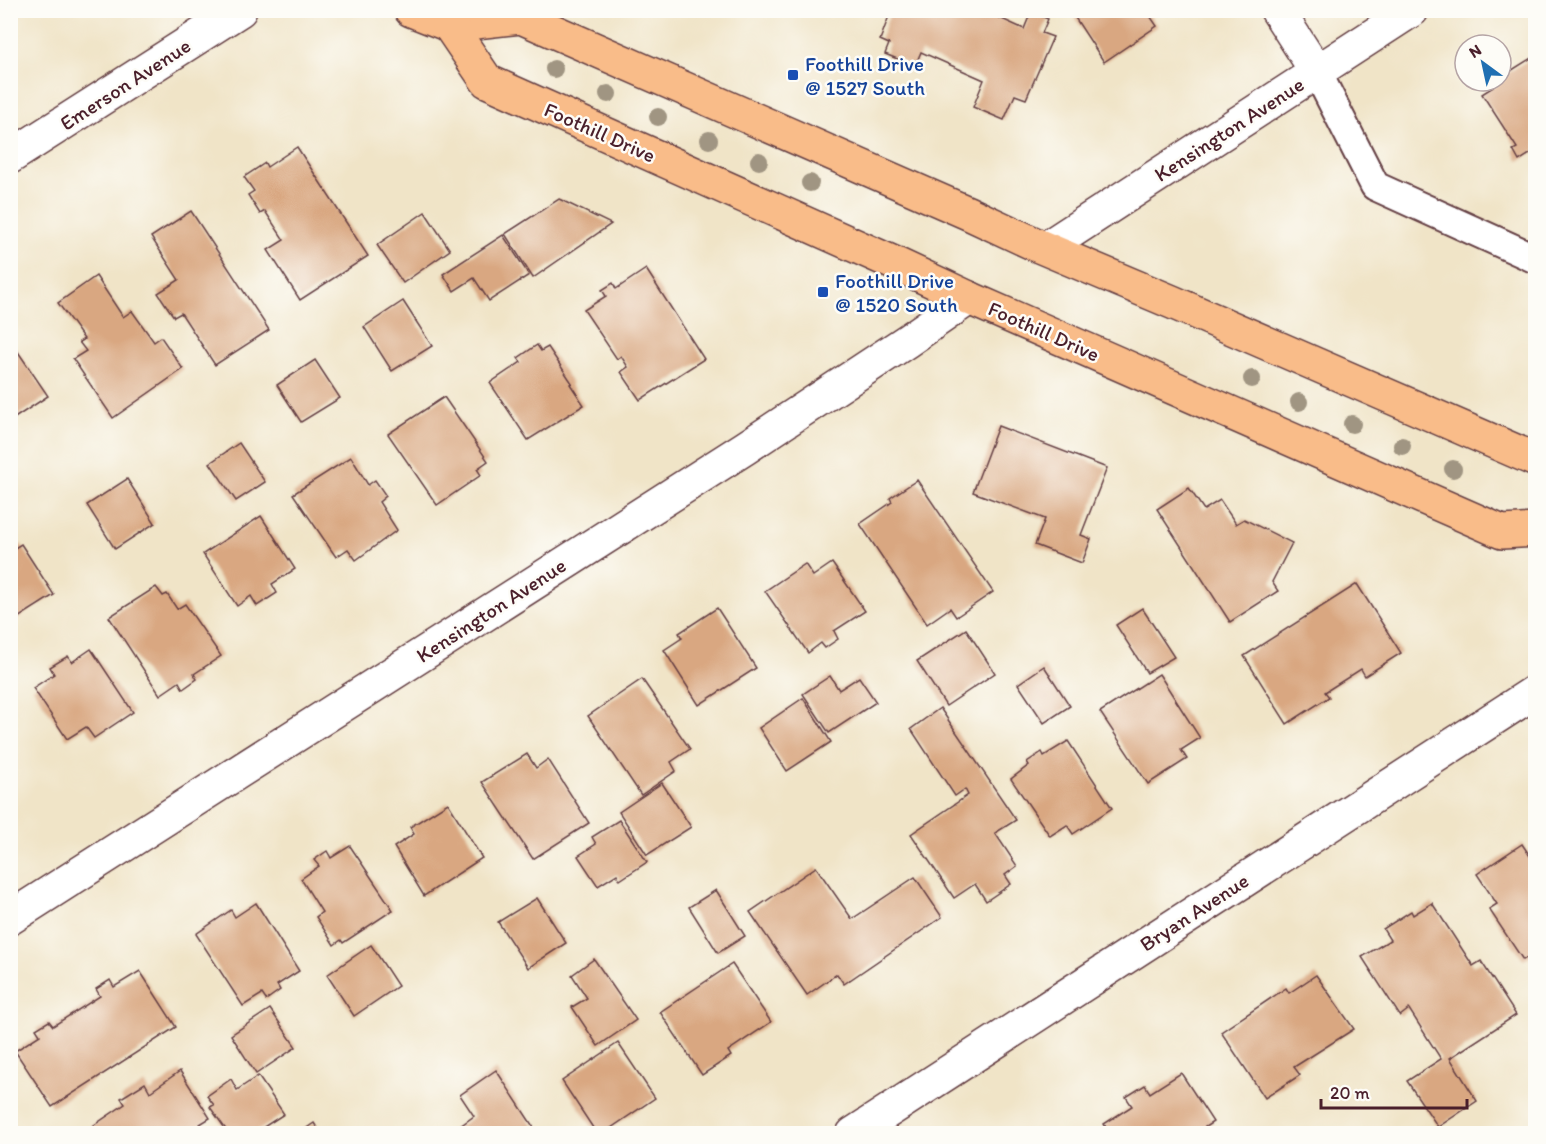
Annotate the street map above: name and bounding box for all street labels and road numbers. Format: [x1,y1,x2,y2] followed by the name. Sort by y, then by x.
[55,32,195,136] street label: Emerson Avenue
[1149,71,1309,187] street label: Kensington Avenue
[541,96,659,168] street label: Foothill Drive
[985,295,1103,367] street label: Foothill Drive
[411,552,571,668] street label: Kensington Avenue
[1135,867,1253,957] street label: Bryan Avenue

